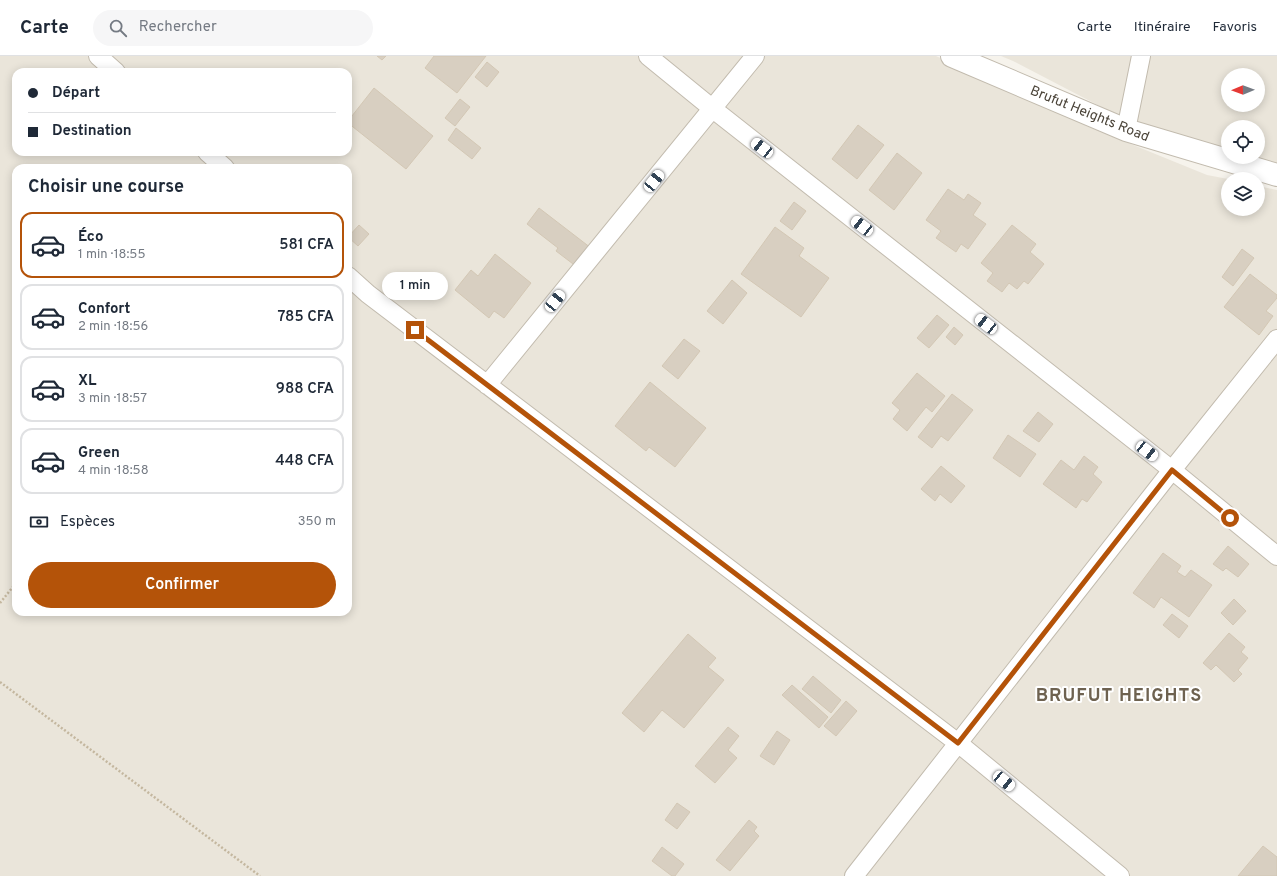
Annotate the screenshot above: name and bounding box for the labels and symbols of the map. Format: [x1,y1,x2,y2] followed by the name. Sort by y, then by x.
[1221,68,1265,112] north arrow
[1027,83,1152,146] street label: Brufut Heights Road
[749,136,775,160] car
[642,168,666,194] car
[849,214,875,238] car
[382,272,448,300] callout: 1 min
[543,288,567,314] car
[973,312,999,336] car
[406,321,424,339] route end
[1134,439,1160,463] car
[1221,509,1239,527] route start
[1036,685,1202,708] district label: BRUFUT HEIGHTS
[991,769,1017,793] car

